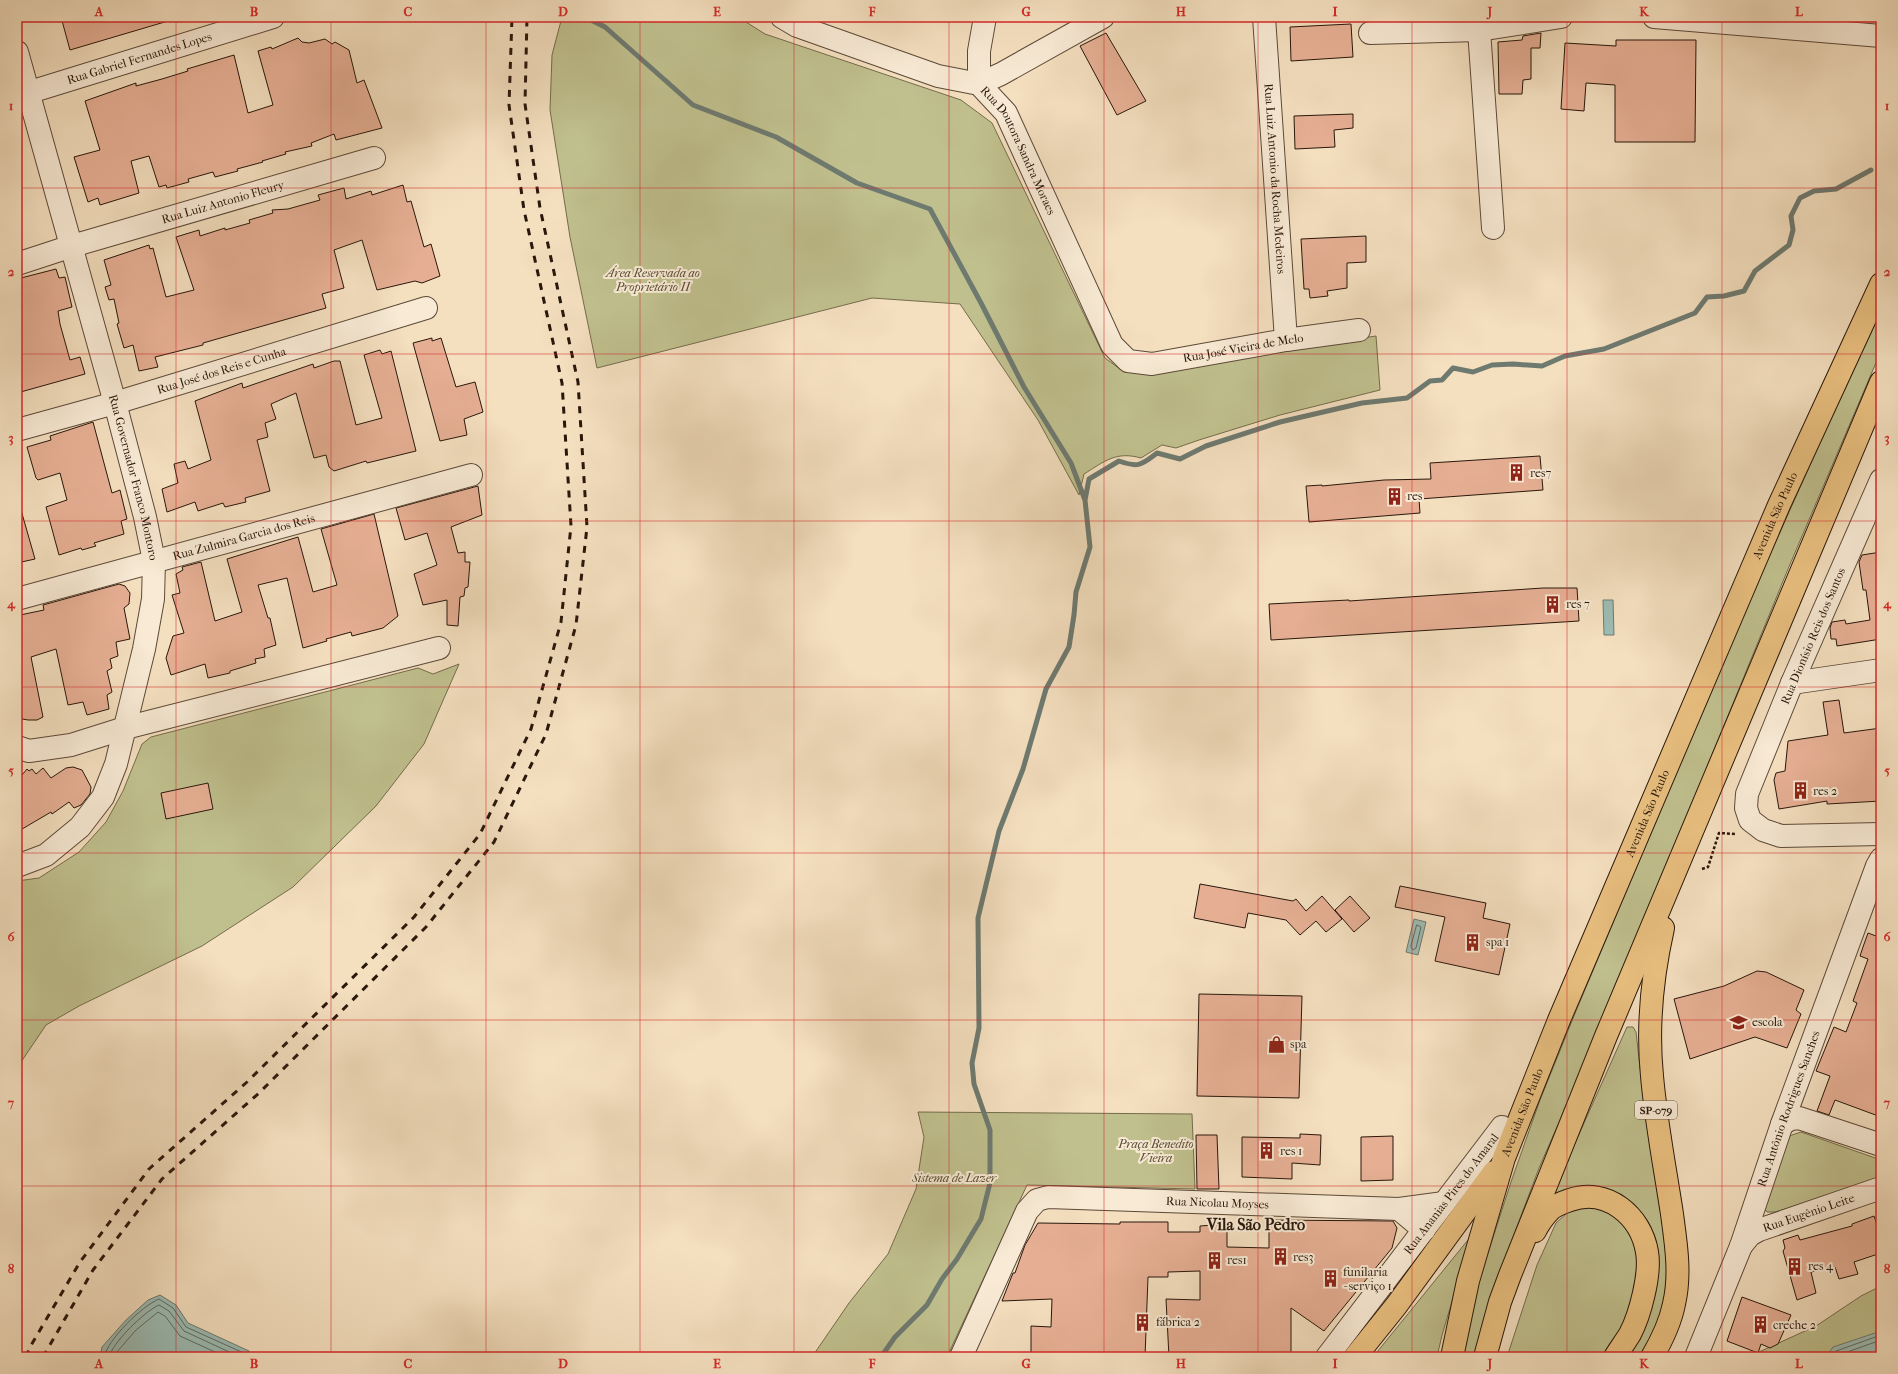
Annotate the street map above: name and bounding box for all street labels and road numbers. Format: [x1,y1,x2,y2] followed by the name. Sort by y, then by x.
[65,29,214,87] street label: Rua Gabriel Fernandes Lopes
[978,83,1059,218] street label: Rua Doutora Sandra Moraes
[1262,83,1289,275] street label: Rua Luiz Antonio da Rocha Medeiros
[160,177,286,227] street label: Rua Luiz Antonio Fleury
[1182,331,1304,365] street label: Rua José Vieira de Melo
[155,344,288,397] street label: Rua José dos Reis e Cunha
[106,393,161,561] street label: Rua Governador Franco Montoro
[1749,470,1800,562] street label: Avenida São Paulo
[171,511,317,563] street label: Rua Zulmira Garcia dos Reis
[1778,565,1848,706] street label: Rua Dionísio Reis dos Santos
[1622,768,1672,860] street label: Avenida São Paulo
[1754,1028,1823,1189] street label: Rua Antônio Rodrigues Sanches
[1498,1066,1546,1159] street label: Avenida São Paulo
[1635,1101,1677,1119] road number: SP-079
[1401,1130,1502,1257] street label: Rua Ananias Pires do Amaral
[1761,1191,1856,1235] street label: Rua Eugênio Leite
[1166,1194,1270,1212] street label: Rua Nicolau Moyses

